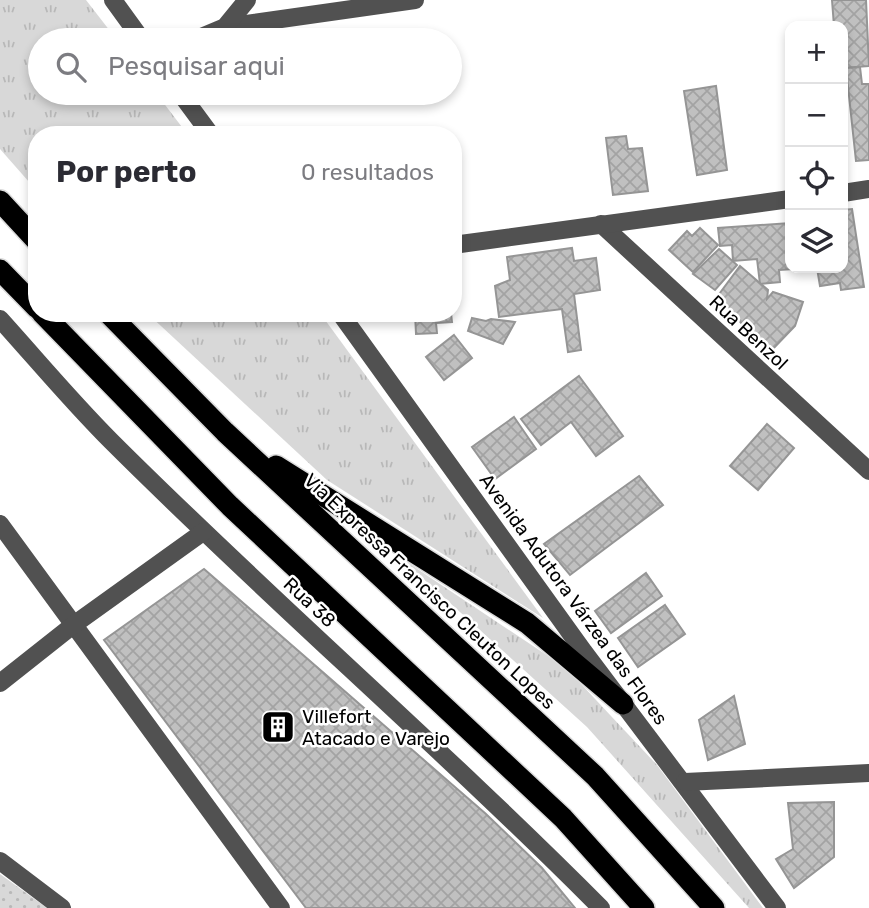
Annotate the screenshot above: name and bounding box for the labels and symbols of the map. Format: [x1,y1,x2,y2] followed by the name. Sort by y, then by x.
[705,290,793,375] street label: Rua Benzol
[299,469,560,714] street label: Via Expressa Francisco Cleuton Lopes
[475,469,673,729] street label: Avenida Adutora Várzea das Flores
[279,573,340,632] street label: Rua 38
[302,705,450,750] place label: Villefort Atacado e Varejo
[259,708,297,746] building icon: Villefort Atacado e Varejo

